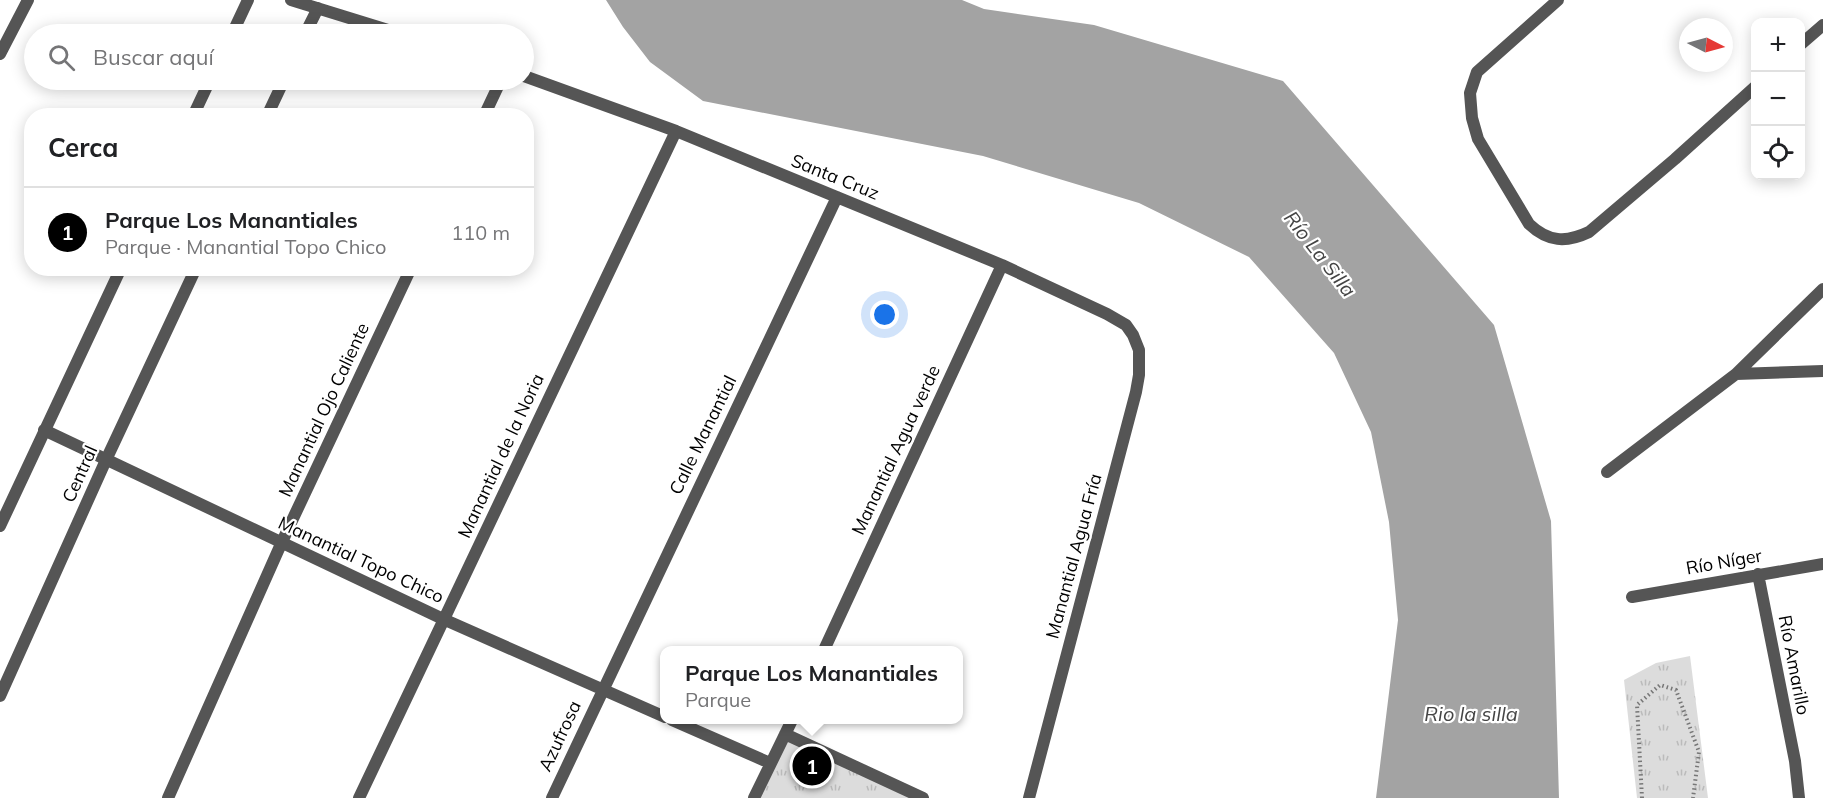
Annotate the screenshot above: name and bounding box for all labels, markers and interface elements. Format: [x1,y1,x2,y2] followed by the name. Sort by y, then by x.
[1679,18,1733,72] north arrow
[1751,18,1805,180] map controls
[1751,18,1805,72] button: +
[24,24,534,90] search box
[45,41,78,74] icon: search
[93,43,214,71] text: Buscar aquí
[1751,72,1805,126] button: −
[1751,126,1805,180] button: locate
[48,131,118,164] text: Cerca
[788,148,883,205] street label: Santa Cruz
[105,206,358,234] text: Parque Los Manantiales
[1279,206,1362,302] water label: Río La Silla
[62,220,74,245] text: 1
[451,220,510,245] text: 110 m
[105,234,386,259] text: Parque · Manantial Topo Chico
[870,300,899,329] your location
[273,319,374,500] street label: Manantial Ojo Caliente
[846,361,945,538] street label: Manantial Agua verde
[452,370,549,542] street label: Manantial de la Noria
[664,371,741,498] street label: Calle Manantial
[57,442,102,506] street label: Central
[1040,471,1107,641] street label: Manantial Agua Fría
[275,511,448,608] street label: Manantial Topo Chico
[1684,543,1764,579] street label: Río Níger
[1774,613,1815,717] street label: Río Amarillo
[660,646,963,724] popup
[685,659,938,687] text: Parque Los Manantiales
[685,687,751,712] text: Parque
[533,697,586,775] street label: Azufrosa
[1424,701,1518,726] water label: Rio la silla
[792,744,832,789] pin: 1

